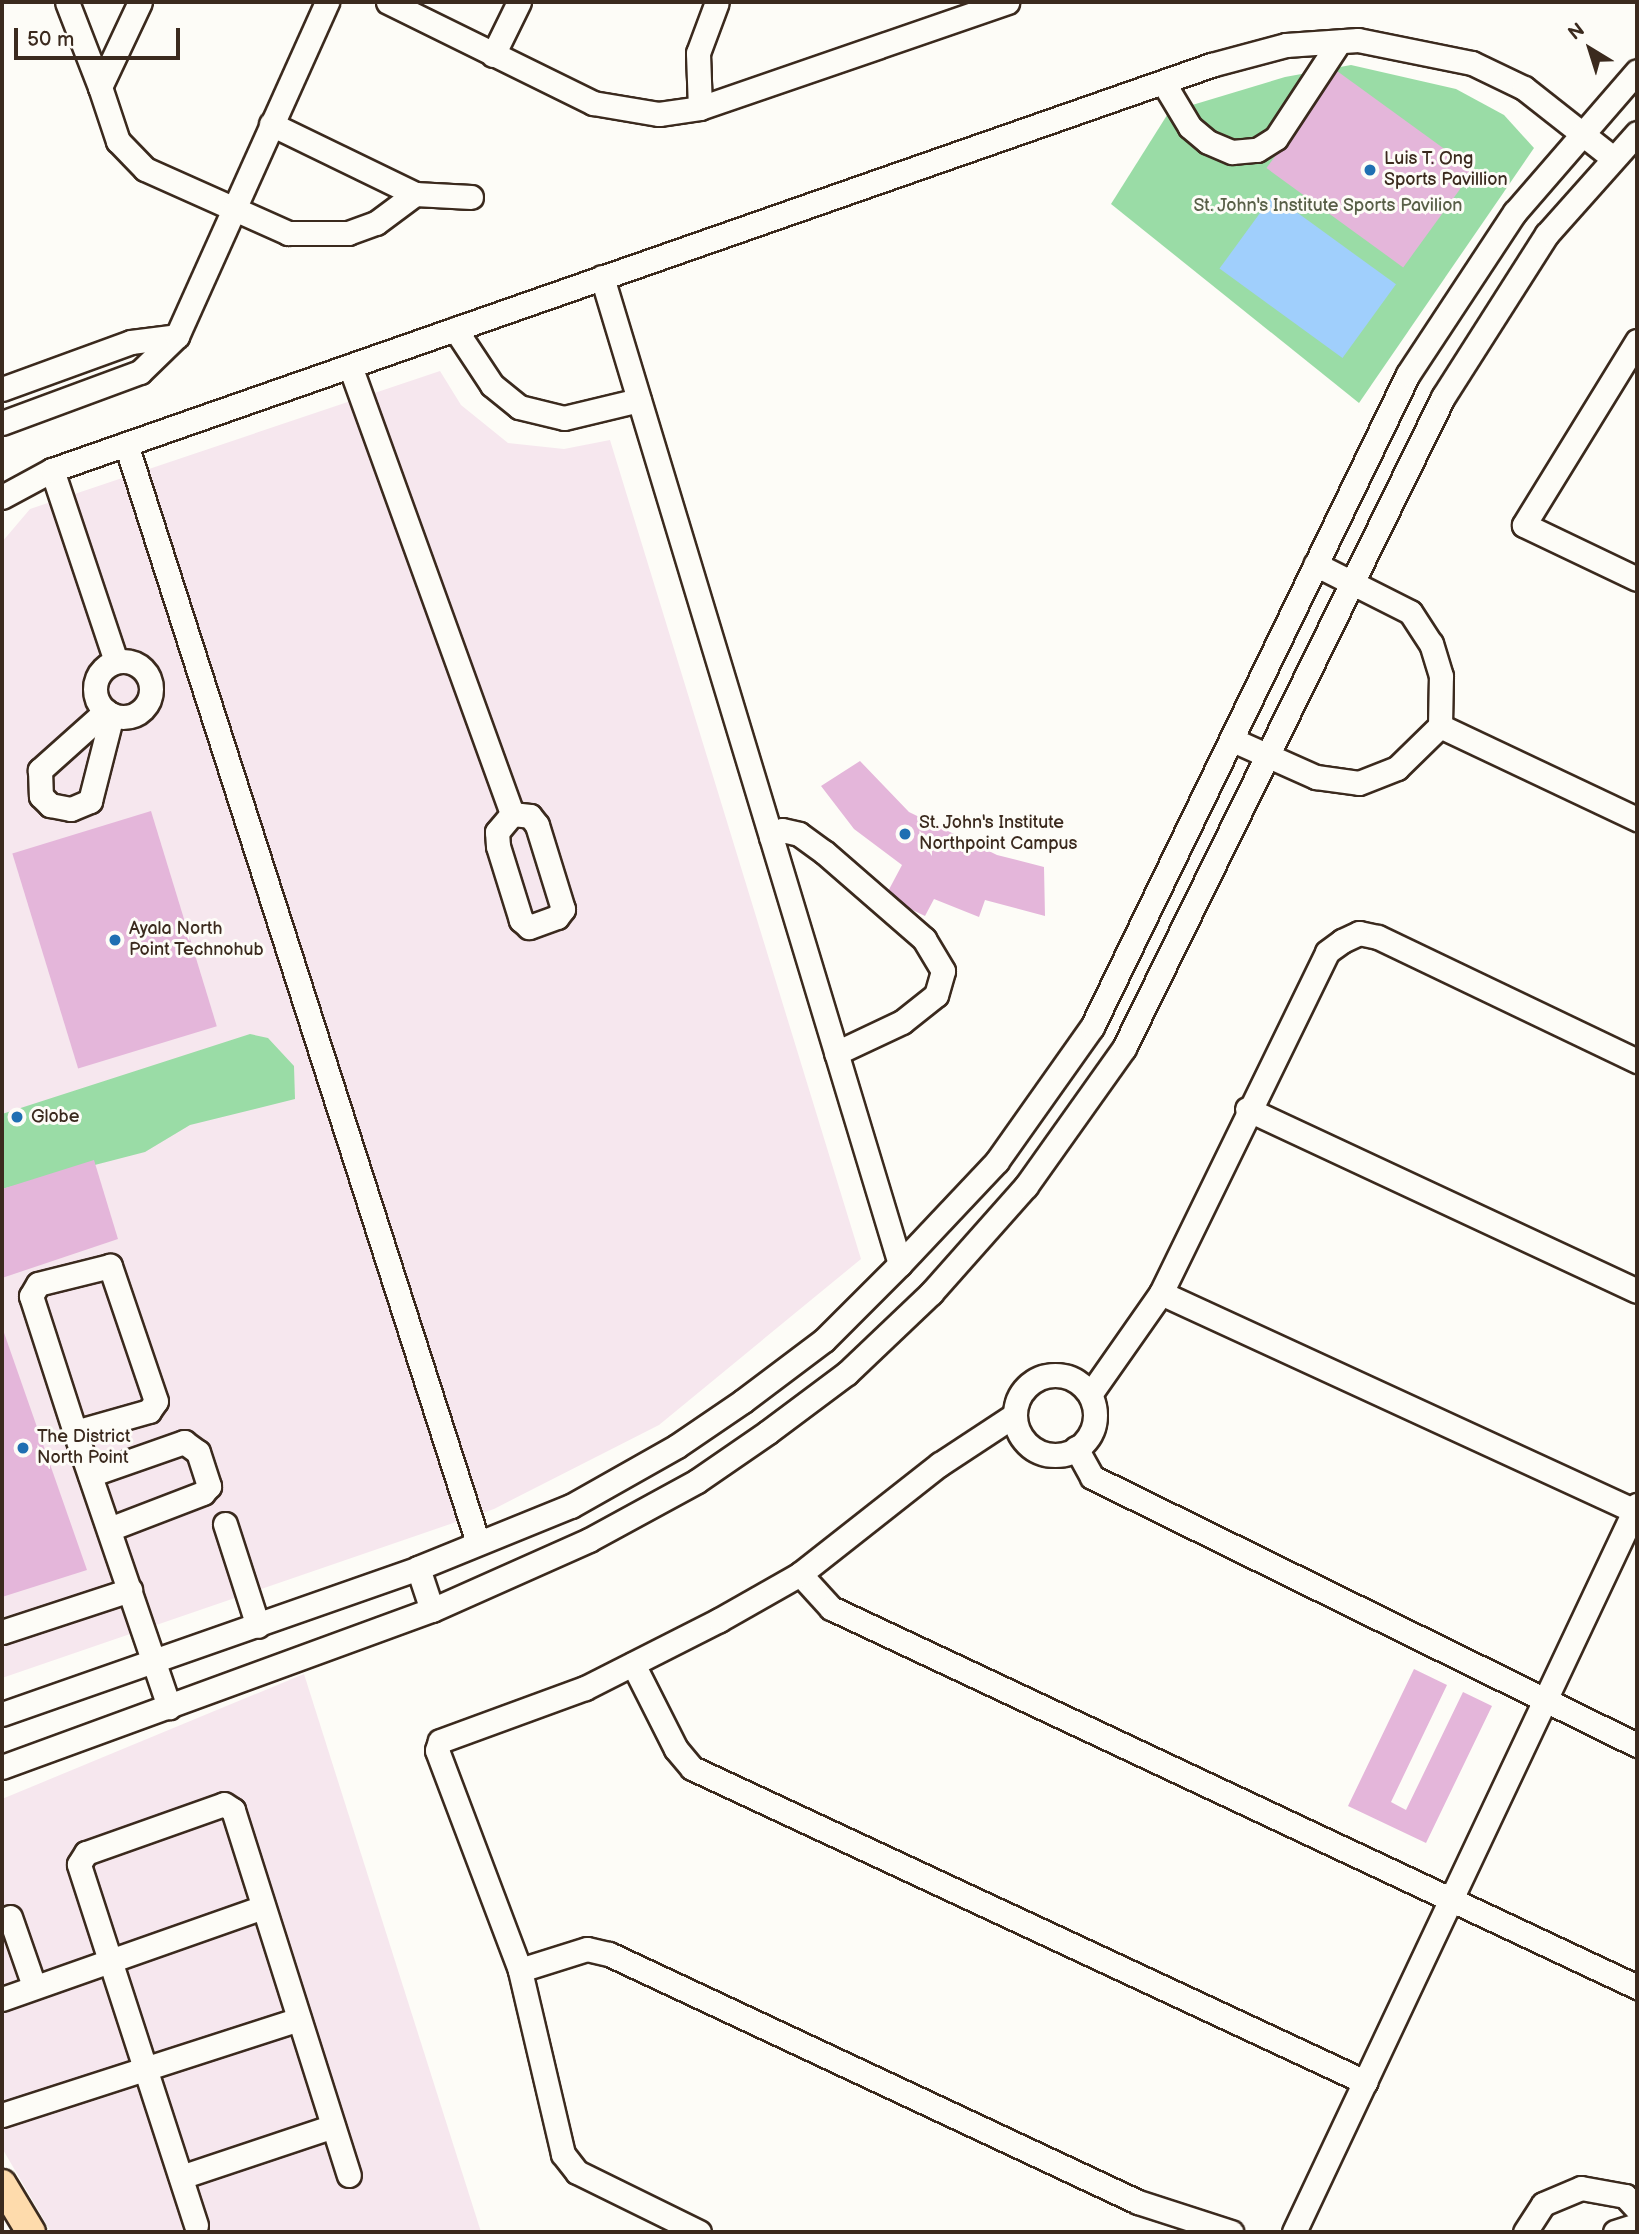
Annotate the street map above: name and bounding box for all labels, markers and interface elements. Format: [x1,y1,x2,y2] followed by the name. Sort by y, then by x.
[18,14,184,58] scale bar
[1555,14,1625,84] north arrow
[1564,19,1589,46] text: N
[27,27,74,52] text: 50 m
[1384,149,1508,192] place label: Luis T. Ong Sports Pavillion
[1362,162,1378,178] marker: Luis T. Ong Sports Pavillion
[1193,195,1463,217] park label: St. John's Institute Sports Pavilion
[919,813,1077,856] place label: St. John's Institute Northpoint Campus
[897,826,913,842] marker: St. John's Institute Northpoint Campus
[129,919,264,962] place label: Ayala North Point Technohub
[107,932,123,948] marker: Ayala North Point Technohub
[31,1106,79,1128] place label: Globe
[9,1109,25,1125] marker: Globe
[37,1427,130,1470] place label: The District North Point
[15,1440,31,1456] marker: The District North Point

